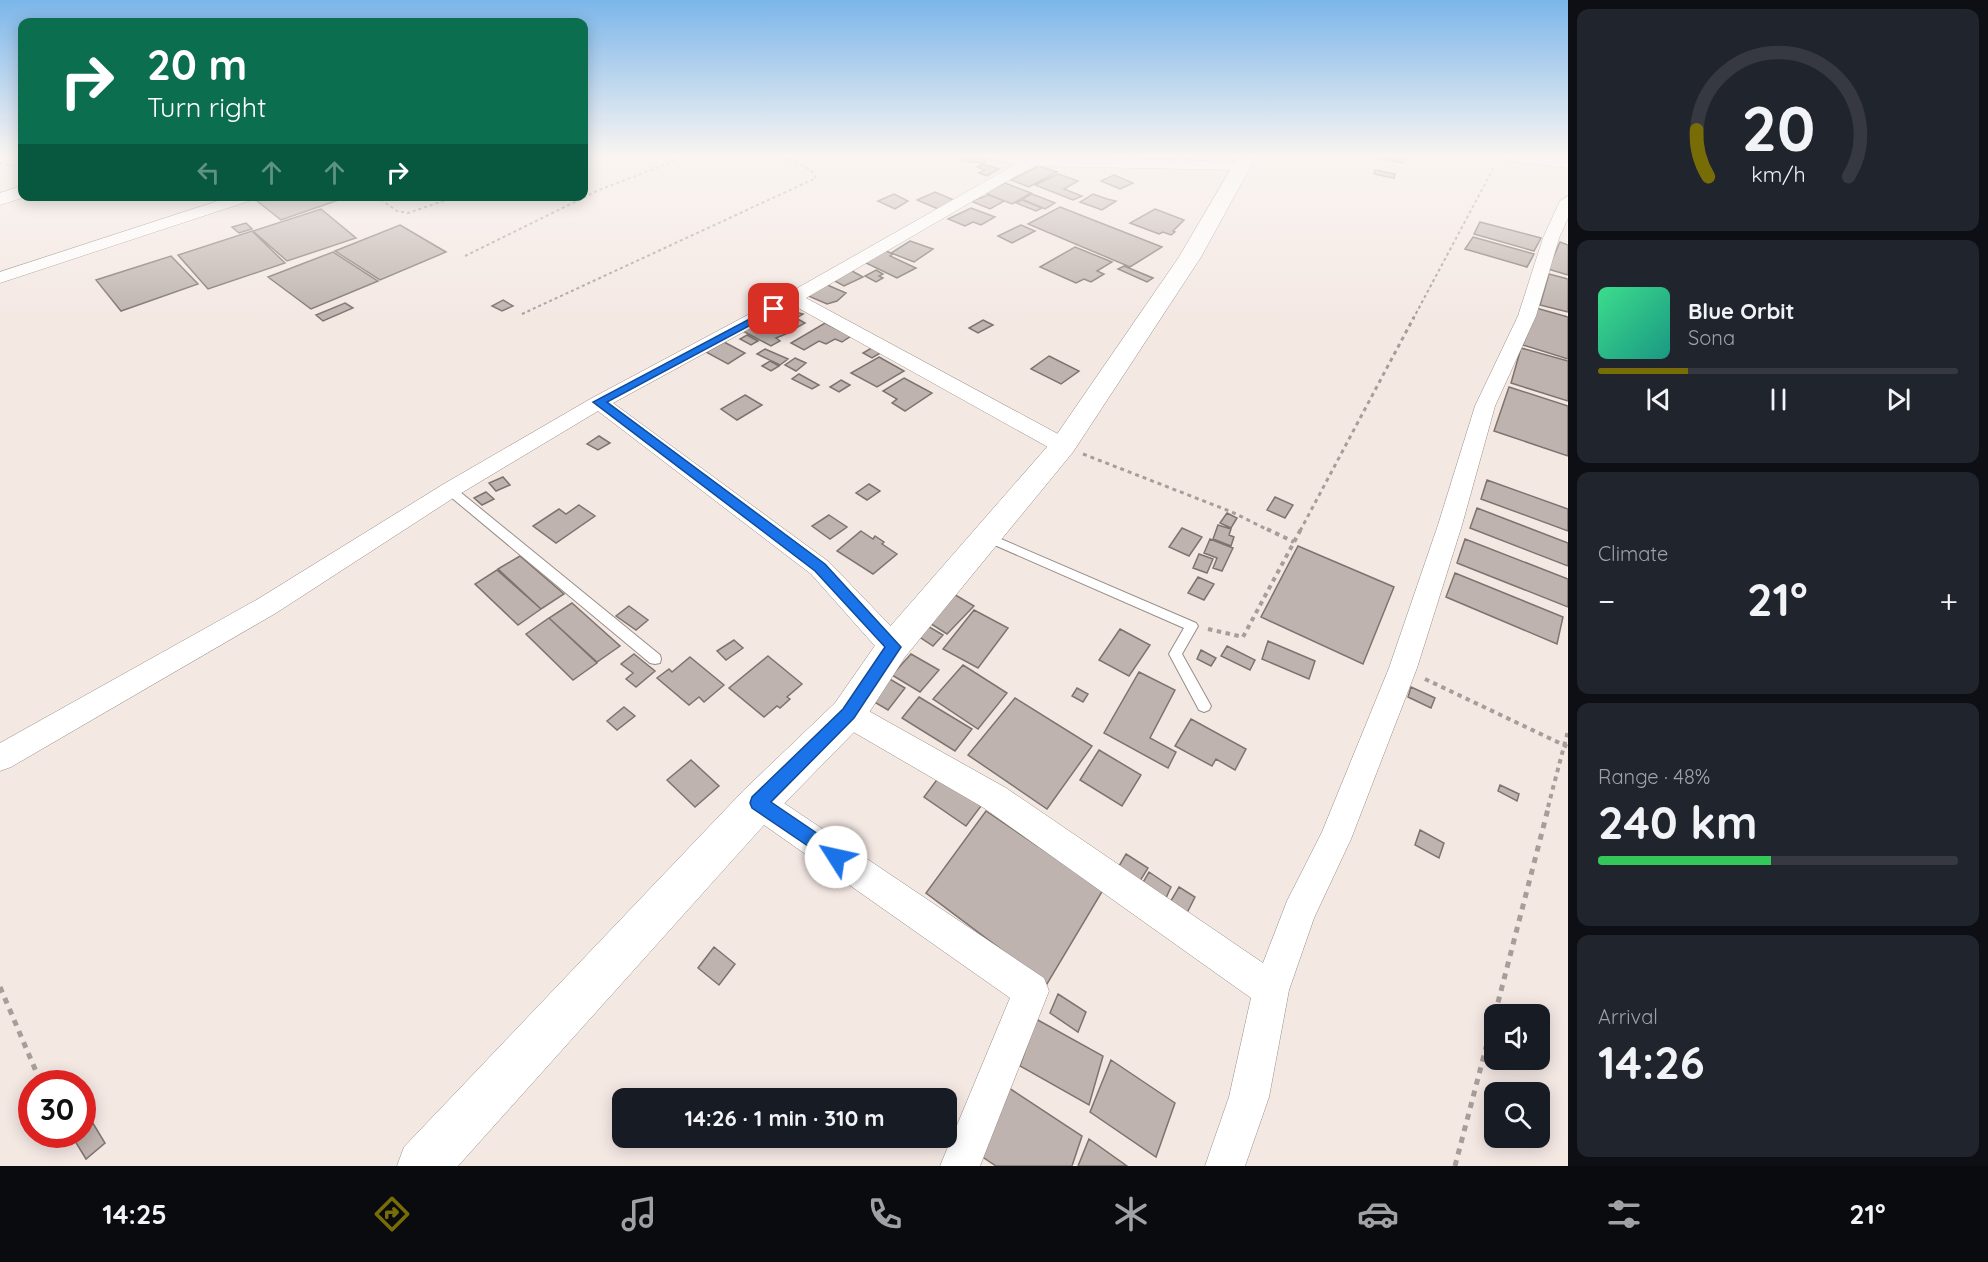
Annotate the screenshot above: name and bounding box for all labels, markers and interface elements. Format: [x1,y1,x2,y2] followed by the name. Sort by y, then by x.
[147,38,247,91] text: 20 m
[48,42,126,120] icon: right
[1741,89,1815,167] text: 20
[147,90,266,124] text: Turn right
[192,156,225,189] icon: left
[255,156,288,189] icon: ahead
[318,156,351,189] icon: ahead
[381,156,414,189] icon: right
[1751,162,1805,188] text: km/h
[748,283,799,334] pin
[757,292,790,325] icon: arrive
[1688,297,1794,325] text: Blue Orbit
[1688,325,1735,350] text: Sona
[1642,383,1675,416] icon: previous
[1762,383,1795,416] icon: pause
[1882,383,1915,416] icon: next
[1598,541,1668,566] text: Climate
[1747,571,1808,627] text: 21°
[1598,580,1615,621] text: −
[1939,580,1958,621] text: +
[1598,764,1710,789] text: Range · 48%
[1598,794,1757,850] text: 240 km
[804,825,868,889] position arrow
[1484,1004,1550,1148] map controls
[1484,1004,1550,1070] button: sound
[1598,1004,1658,1029] text: Arrival
[1598,1034,1705,1090] text: 14:26
[18,1070,96,1148] speed limit sign: 30
[1484,1082,1550,1148] button: search
[684,1104,885,1132] text: 14:26 · 1 min · 310 m
[371,1193,413,1235] icon: directions
[618,1193,660,1235] icon: music
[864,1193,906,1235] icon: phone
[1110,1193,1152,1235] icon: climate
[1357,1193,1399,1235] icon: car
[1603,1193,1645,1235] icon: filters
[102,1197,167,1231] text: 14:25
[1849,1197,1886,1231] text: 21°

